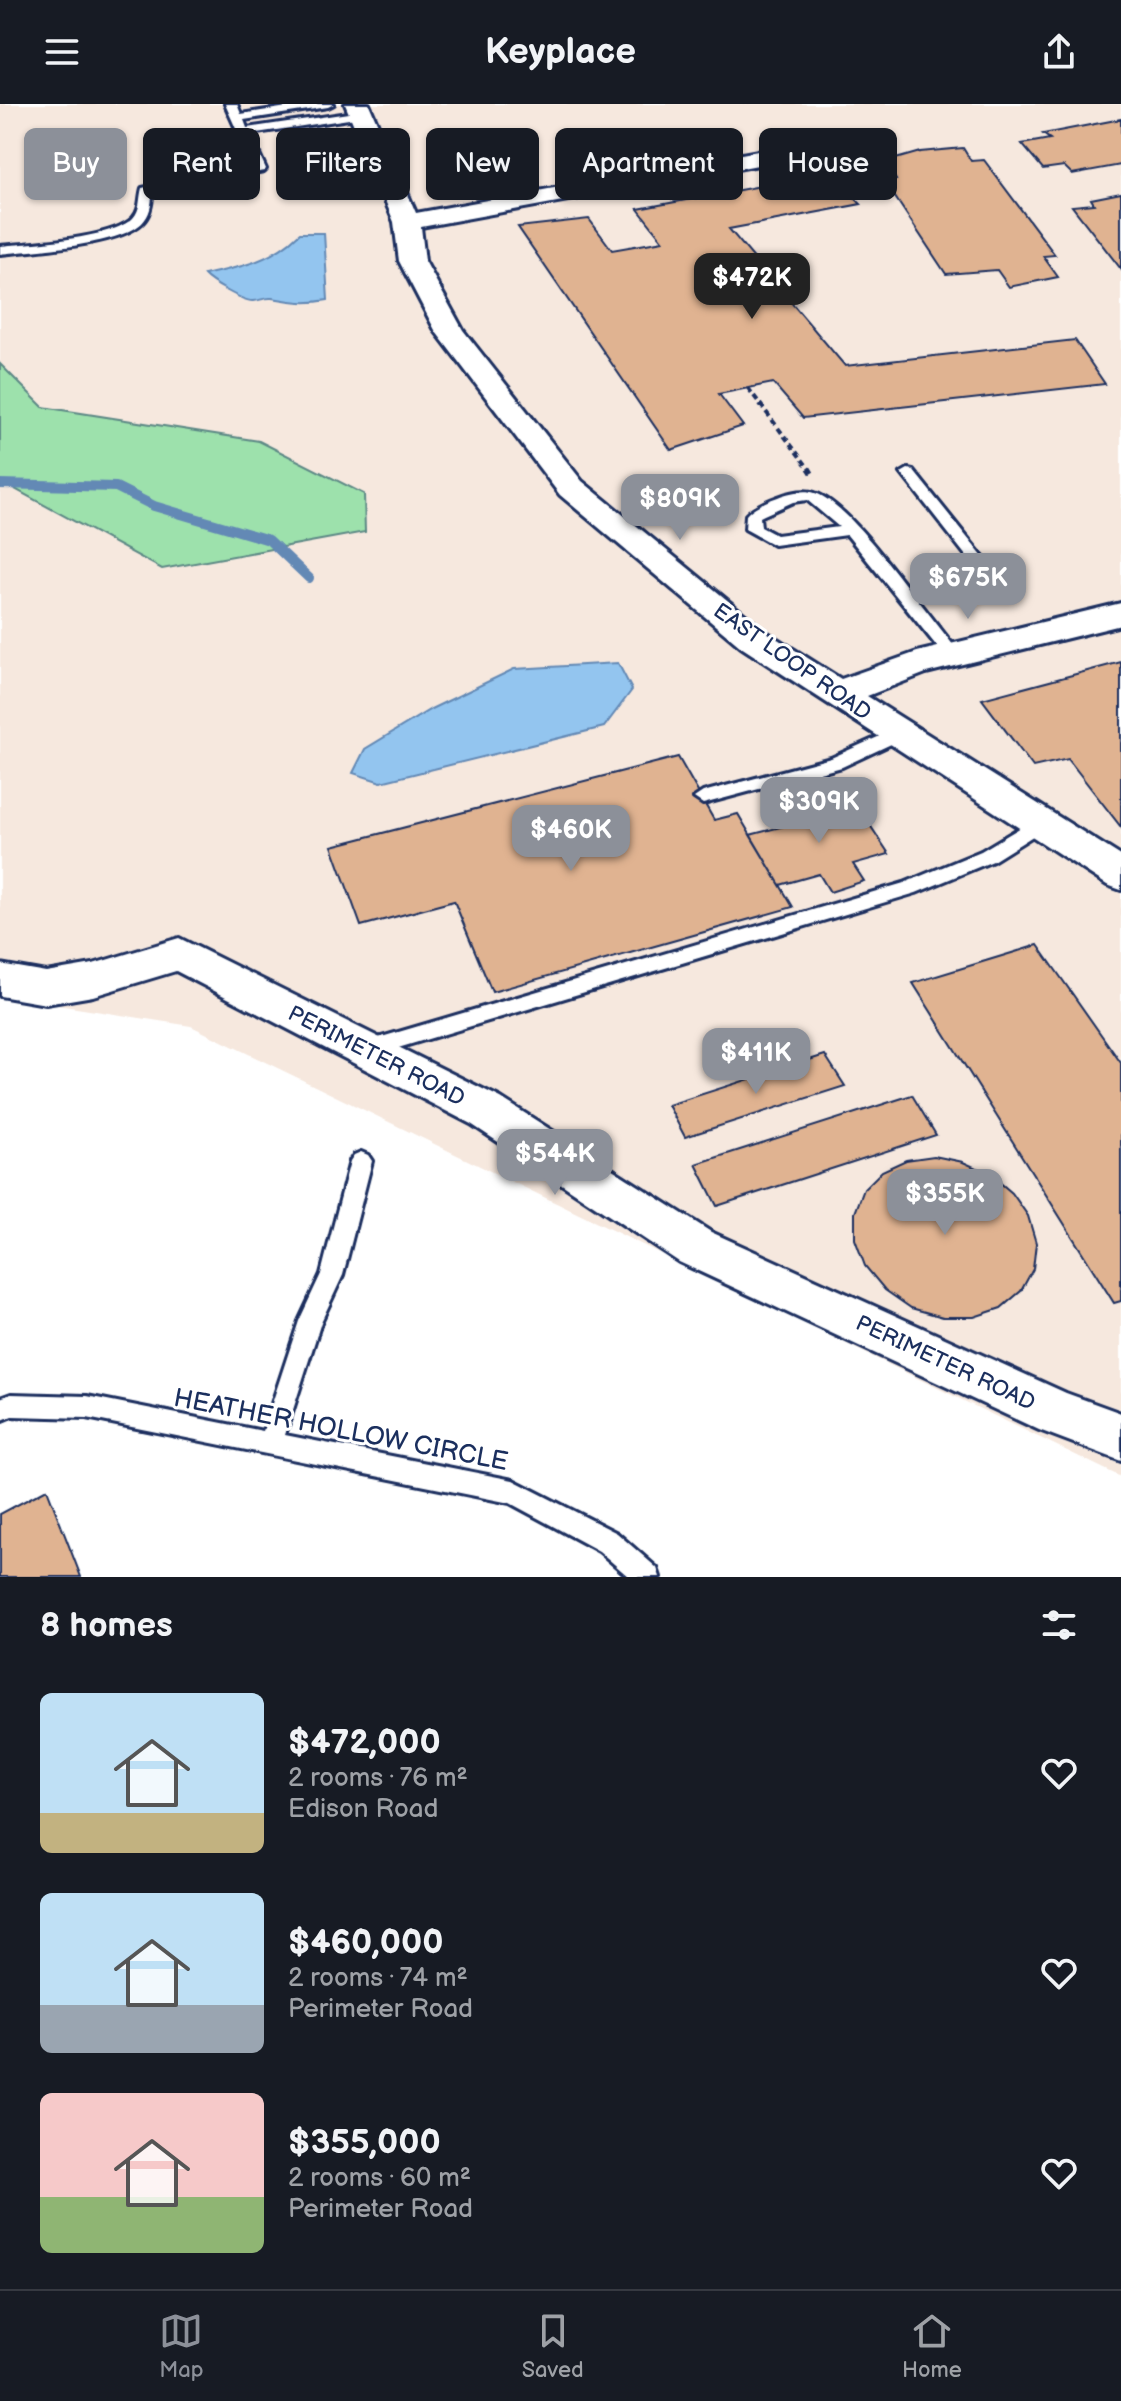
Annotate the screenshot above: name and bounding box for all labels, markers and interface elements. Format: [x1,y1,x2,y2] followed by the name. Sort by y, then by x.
[40,30,84,74] icon: menu
[1037,30,1081,74] icon: share
[485,31,636,74] text: Keyplace
[24,128,127,200] chip: Buy
[143,128,260,200] chip: Rent
[276,128,410,200] chip: Filters
[426,128,539,200] chip: New
[555,128,743,200] chip: Apartment
[759,128,897,200] chip: House
[696,253,808,321] pin: $472K
[712,263,792,294] text: $472K
[624,474,736,542] pin: $809K
[639,484,721,515] text: $809K
[912,553,1024,621] pin: $675K
[928,563,1008,594] text: $675K
[708,598,876,727] street label: EAST LOOP ROAD
[763,777,875,845] pin: $309K
[778,787,860,818] text: $309K
[515,805,627,873] pin: $460K
[530,815,612,846] text: $460K
[283,1000,469,1113] street label: PERIMETER ROAD
[700,1028,812,1096] pin: $411K
[720,1038,792,1069] text: $411K
[499,1129,611,1197] pin: $544K
[515,1139,595,1170] text: $544K
[889,1169,1001,1237] pin: $355K
[905,1179,985,1210] text: $355K
[851,1310,1039,1417] street label: PERIMETER ROAD
[171,1383,511,1478] street label: HEATHER HOLLOW CIRCLE
[1037,1603,1081,1647] icon: filters
[40,1605,173,1646] text: 8 homes
[288,1722,441,1763] text: $472,000
[104,1725,200,1821] icon: home
[1037,1751,1081,1795] icon: heart
[288,1763,468,1794] text: 2 rooms · 76 m²
[288,1794,438,1825] text: Edison Road
[288,1922,443,1963] text: $460,000
[104,1925,200,2021] icon: home
[1037,1951,1081,1995] icon: heart
[288,1963,468,1994] text: 2 rooms · 74 m²
[288,1994,473,2025] text: Perimeter Road
[288,2122,441,2163] text: $355,000
[104,2125,200,2221] icon: home
[1037,2151,1081,2195] icon: heart
[288,2163,471,2194] text: 2 rooms · 60 m²
[288,2194,473,2225] text: Perimeter Road
[159,2309,203,2384] tab: Map
[522,2309,584,2384] tab: Saved
[902,2309,962,2384] tab: Home

